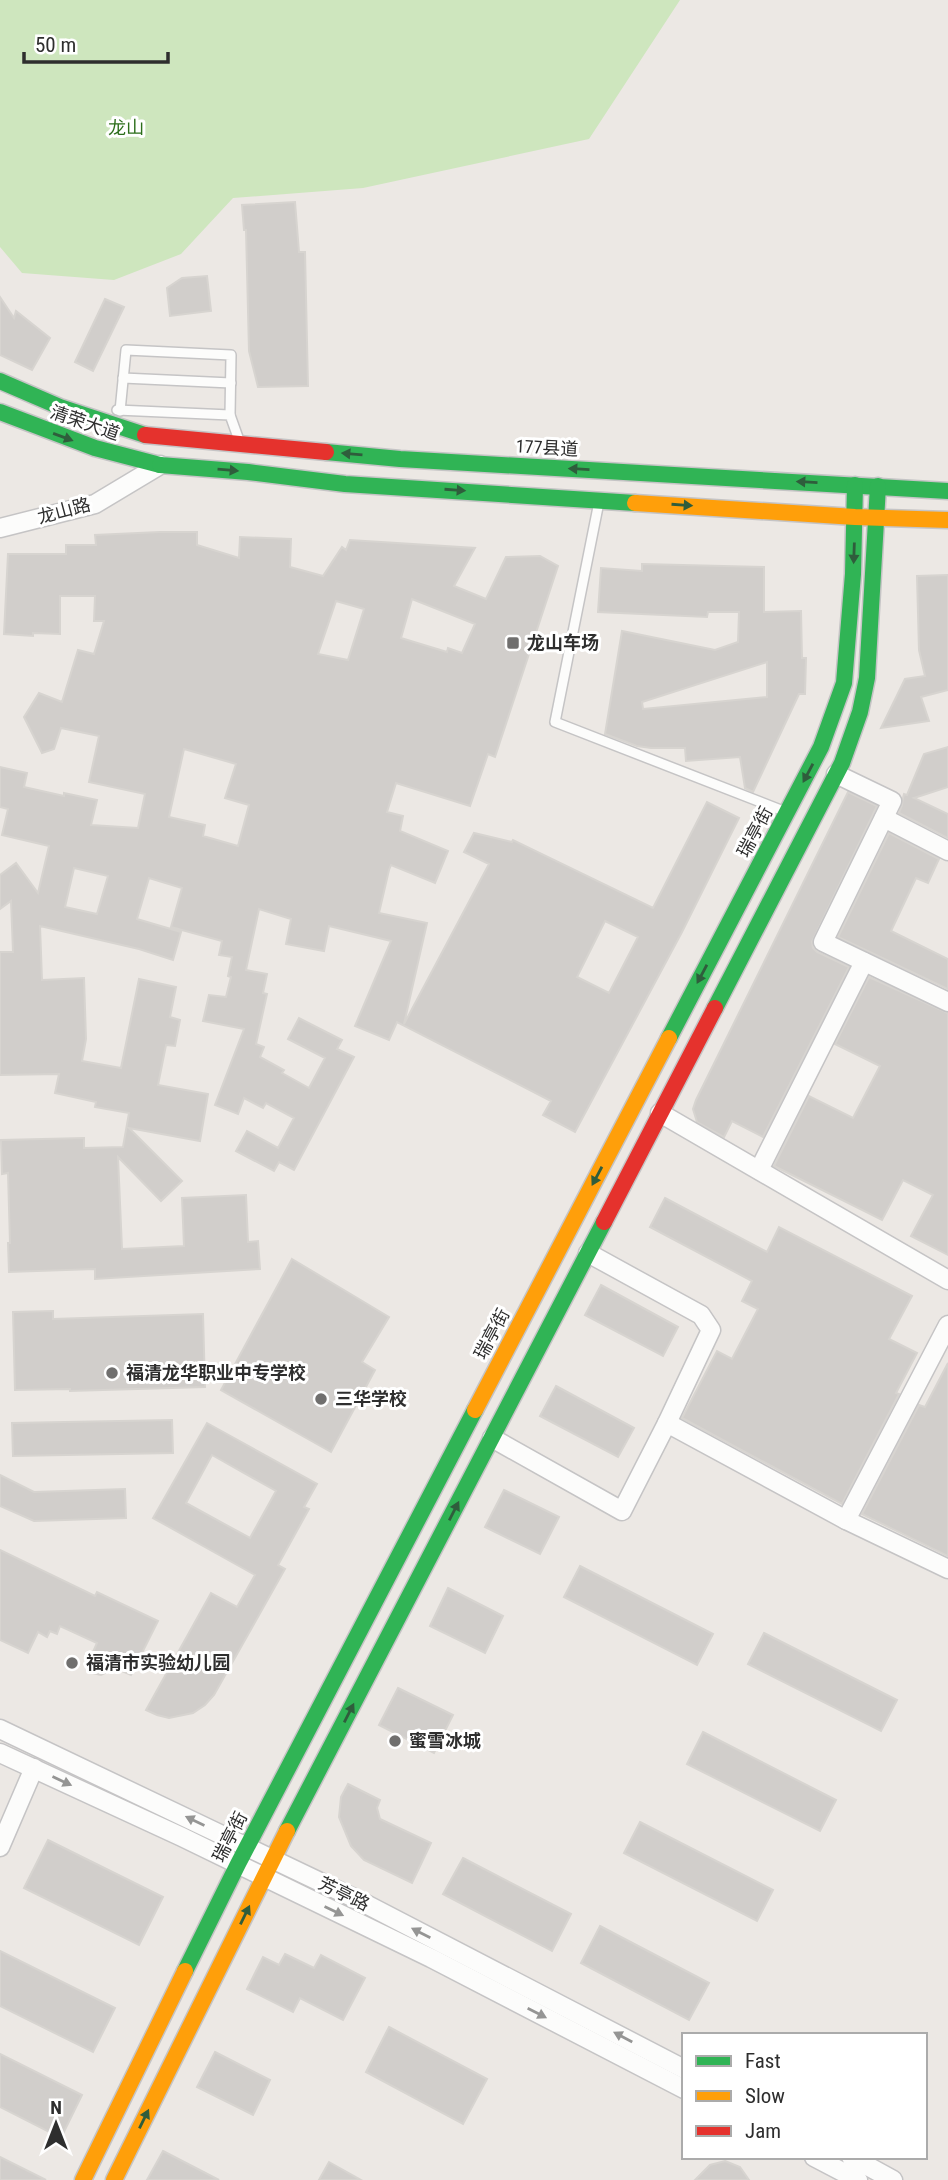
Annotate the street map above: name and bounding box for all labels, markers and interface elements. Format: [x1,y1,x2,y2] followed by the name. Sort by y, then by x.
[24,21,168,65] scale bar
[35,33,76,57] text: 50 m
[108,117,144,138] park label: 龙山
[48,401,123,444] street label: 清荣大道
[53,432,74,443] one-way arrow
[515,435,579,460] street label: 177县道
[341,448,363,459] one-way arrow
[568,463,590,474] one-way arrow
[218,465,240,476] one-way arrow
[795,476,817,487] one-way arrow
[444,485,466,496] one-way arrow
[35,493,93,528] street label: 龙山路
[671,500,693,511] one-way arrow
[848,542,859,564] one-way arrow
[527,632,599,653] place label: 龙山车场
[505,635,521,651] marker: 龙山车场
[802,763,814,783] one-way arrow
[733,803,777,861] street label: 瑞亭街
[697,964,708,984] one-way arrow
[591,1166,603,1186] one-way arrow
[470,1305,514,1363] street label: 瑞亭街
[126,1362,306,1383] place label: 福清龙华职业中专学校
[104,1365,120,1381] marker: 福清龙华职业中专学校
[335,1388,407,1409] place label: 三华学校
[313,1391,329,1407] marker: 三华学校
[448,1501,460,1521] one-way arrow
[86,1652,230,1673] place label: 福清市实验幼儿园
[64,1655,80,1671] marker: 福清市实验幼儿园
[344,1703,355,1723] one-way arrow
[409,1730,481,1751] place label: 蜜雪冰城
[387,1733,403,1749] marker: 蜜雪冰城
[52,1776,72,1787] one-way arrow
[208,1808,251,1866] street label: 瑞亭街
[185,1815,205,1827] one-way arrow
[315,1872,373,1915] street label: 芳亭路
[240,1905,251,1925] one-way arrow
[324,1905,344,1917] one-way arrow
[411,1927,431,1938] one-way arrow
[527,2008,547,2019] one-way arrow
[613,2032,633,2043] one-way arrow
[682,2033,927,2159] legend
[745,2049,781,2073] text: Fast
[745,2084,785,2108] text: Slow
[21,2089,91,2159] north arrow
[50,2096,62,2119] text: N
[139,2109,150,2129] one-way arrow
[745,2119,781,2143] text: Jam

